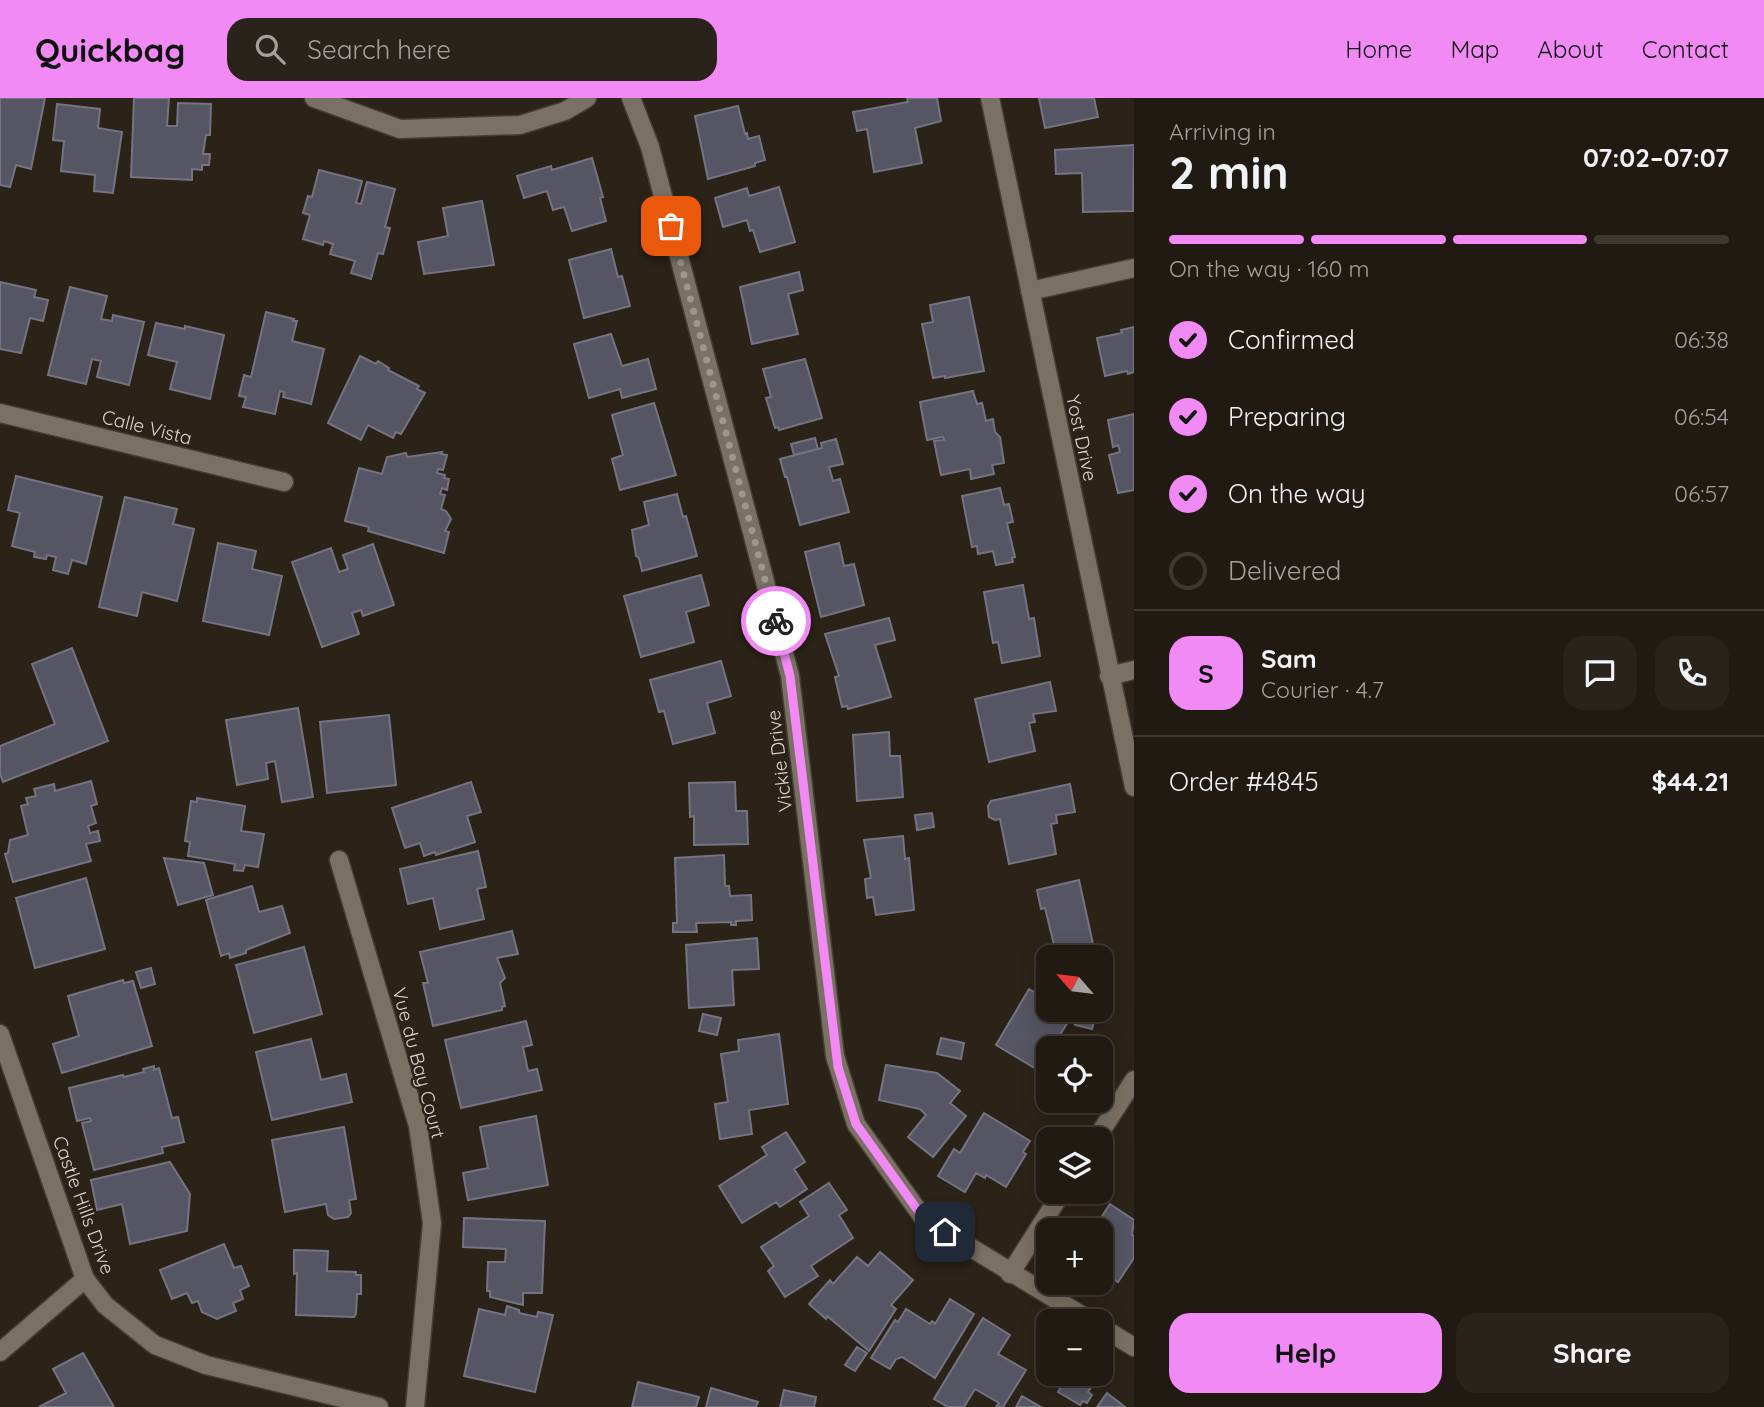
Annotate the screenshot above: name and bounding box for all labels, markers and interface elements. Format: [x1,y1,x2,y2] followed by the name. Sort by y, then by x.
[227,18,717,81] search box
[35,29,185,70] text: Quickbag
[251,30,289,68] icon: search
[307,33,451,66] text: Search here
[1345,34,1412,64] text: Home
[1450,34,1499,64] text: Map
[1537,34,1604,64] text: About
[1642,34,1729,64] text: Contact
[1169,117,1276,146] text: Arriving in
[1583,141,1729,174] text: 07:02–07:07
[1169,143,1289,201] text: 2 min
[641,196,701,256] pin
[652,207,690,245] icon: bag
[1169,254,1370,283] text: On the way · 160 m
[1169,321,1207,359] icon: check
[1228,323,1355,356] text: Confirmed
[1674,325,1729,354] text: 06:38
[1061,393,1103,483] street label: Yost Drive
[1169,398,1207,436] icon: check
[1228,400,1346,433] text: Preparing
[1674,402,1729,431] text: 06:54
[99,404,195,450] street label: Calle Vista
[1169,475,1207,513] icon: check
[1228,477,1366,510] text: On the way
[1674,479,1729,508] text: 06:57
[1228,554,1341,587] text: Delivered
[741,586,811,656] courier
[757,602,795,640] icon: bike
[1563,636,1637,710] button: chat
[1655,636,1729,710] button: phone
[1261,642,1317,675] text: Sam
[1198,657,1214,690] text: S
[1261,675,1384,704] text: Courier · 4.7
[761,709,797,813] street label: Vickie Drive
[1169,765,1319,798] text: Order #4845
[1652,765,1729,798] text: $44.21
[1036,945,1113,1022] north arrow
[1036,945,1113,1386] map controls
[387,985,451,1141] street label: Vue du Bay Court
[1036,1036,1113,1113] button: locate
[1036,1127,1113,1204] button: layers
[48,1132,120,1278] street label: Castle Hills Drive
[915,1202,975,1262] pin
[926,1213,964,1251] icon: home
[1036,1218,1113,1295] button: +
[1036,1309,1113,1386] button: −
[1169,1313,1442,1393] button: Help
[1456,1313,1729,1393] button: Share

